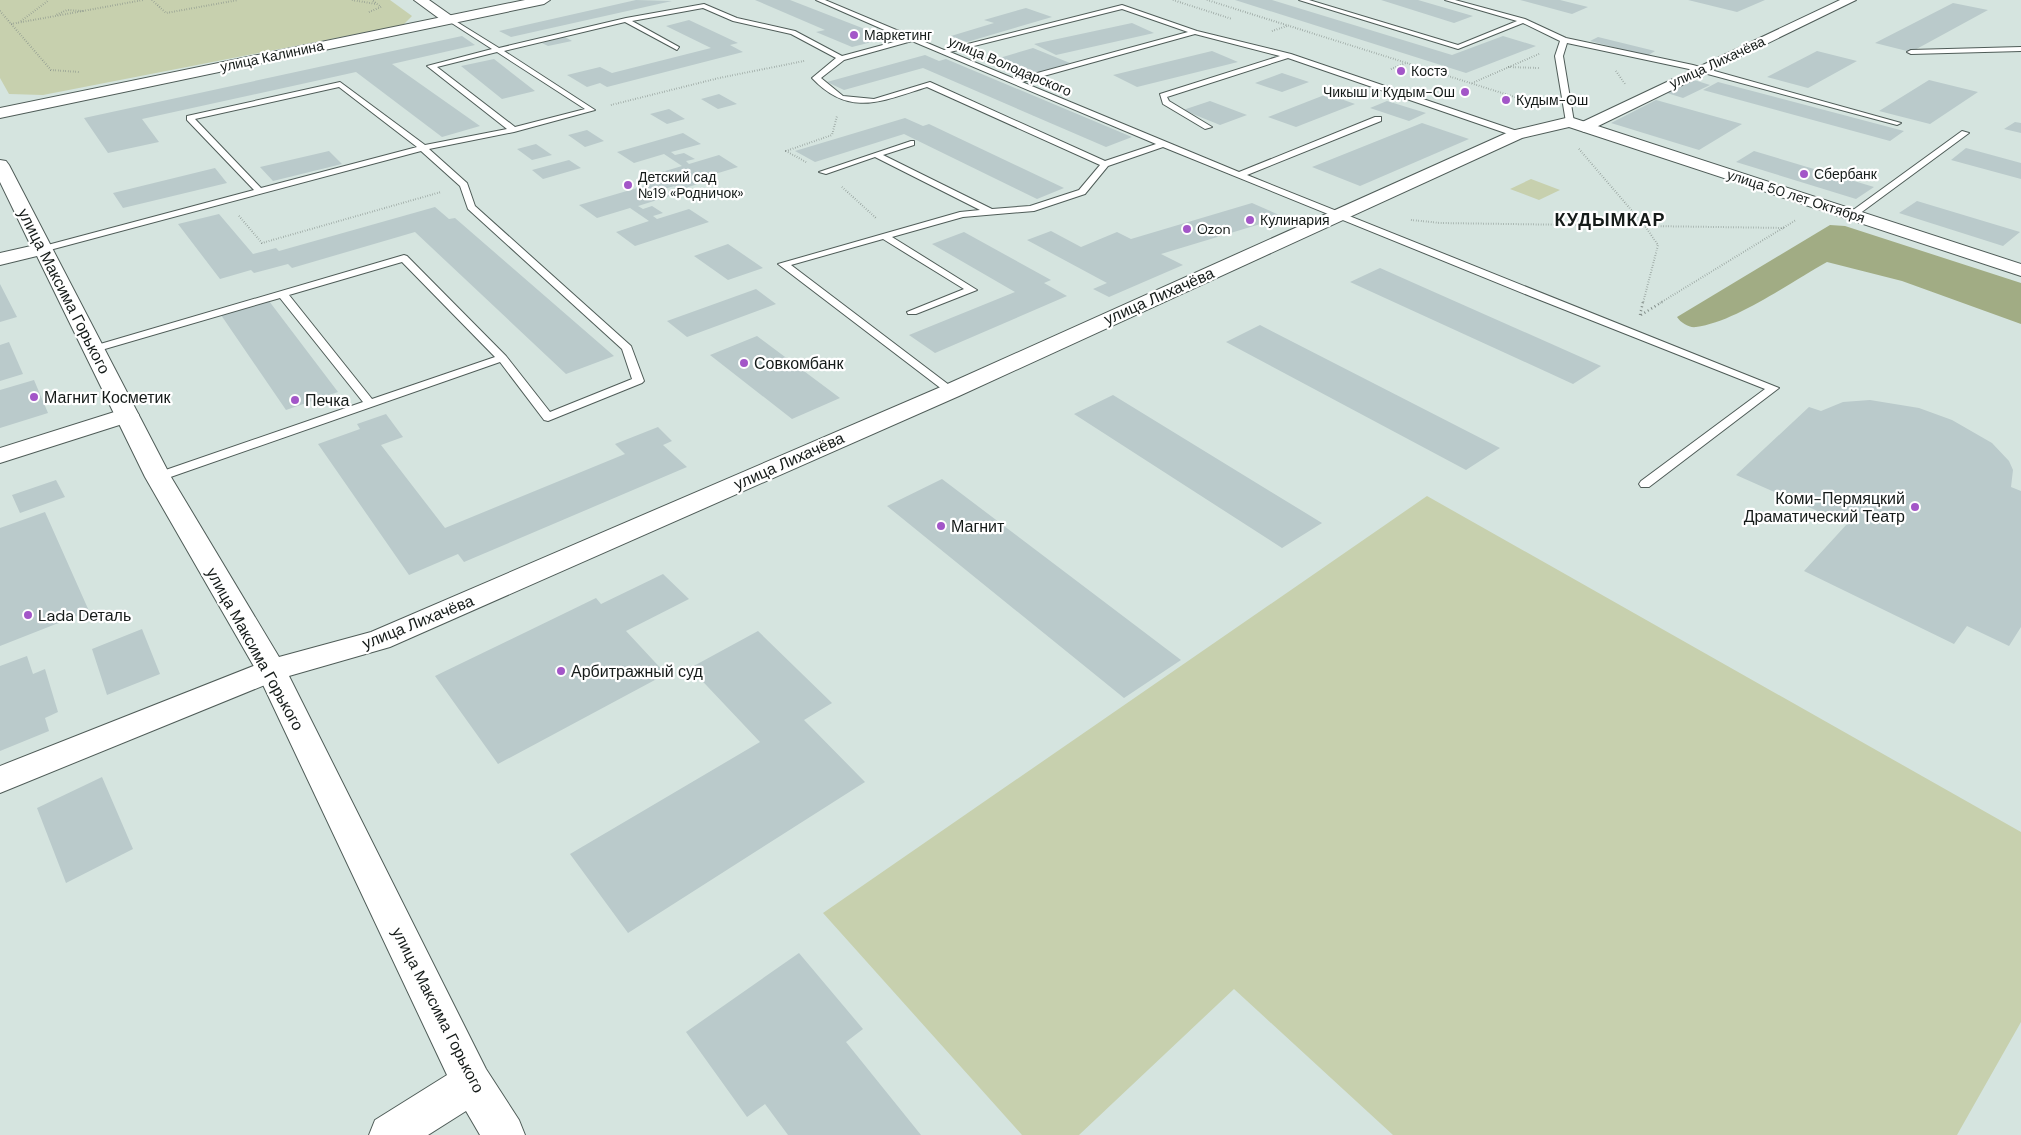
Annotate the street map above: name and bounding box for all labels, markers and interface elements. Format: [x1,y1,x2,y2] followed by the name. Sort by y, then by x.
[864,26,932,44] place label: Маркетинг
[848,29,860,41] marker: Маркетинг
[946,32,1075,100] street label: улица Володарского
[1666,32,1768,92] street label: улица Лихачёва
[219,36,326,76] street label: улица Калинина
[1411,62,1448,80] place label: Костэ
[1395,65,1407,77] marker: Костэ
[1323,83,1455,101] place label: Чикыш и Кудым-Ош
[1459,86,1471,98] marker: Чикыш и Кудым-Ош
[1516,91,1588,109] place label: Кудым-Ош
[1500,94,1512,106] marker: Кудым-Ош
[1725,165,1867,227] street label: улица 50 лет Октября
[1814,165,1878,183] place label: Сбербанк
[638,168,744,202] place label: Детский сад №19 «Родничок»
[1798,168,1810,180] marker: Сбербанк
[622,179,634,191] marker: Детский сад №19 «Родничок»
[13,205,115,377] street label: улица Максима Горького
[1554,208,1666,232] district label: КУДЫМКАР
[1260,211,1330,229] place label: Кулинария
[1244,214,1256,226] marker: Кулинария
[1197,220,1231,238] place label: Ozon
[1181,223,1193,235] marker: Ozon
[1101,262,1217,330] street label: улица Лихачёва
[754,353,844,374] place label: Совкомбанк
[738,357,750,369] marker: Совкомбанк
[44,387,171,408] place label: Магнит Косметик
[305,390,350,411] place label: Печка
[28,391,40,403] marker: Магнит Косметик
[289,394,301,406] marker: Печка
[731,427,847,495] street label: улица Лихачёва
[1744,488,1905,527] place label: Коми-Пермяцкий Драматический Театр
[1909,501,1921,513] marker: Коми-Пермяцкий Драматический Театр
[951,516,1005,537] place label: Магнит
[935,520,947,532] marker: Магнит
[201,564,309,734] street label: улица Максима Горького
[359,590,477,654] street label: улица Лихачёва
[38,605,131,626] place label: Lada Dеталь
[22,609,34,621] marker: Lada Dеталь
[571,661,703,682] place label: Арбитражный суд
[555,665,567,677] marker: Арбитражный суд
[387,924,489,1096] street label: улица Максима Горького

